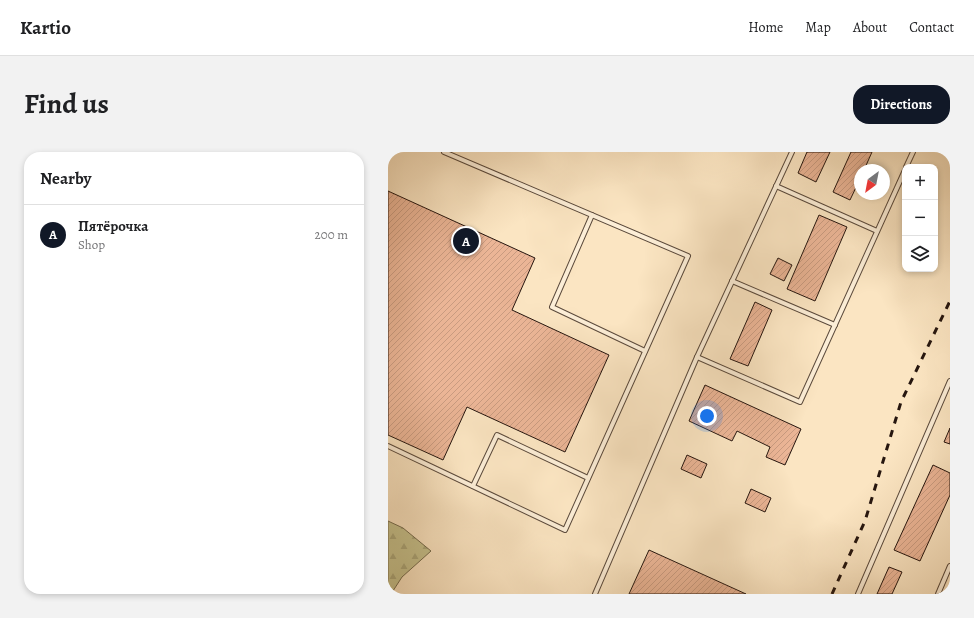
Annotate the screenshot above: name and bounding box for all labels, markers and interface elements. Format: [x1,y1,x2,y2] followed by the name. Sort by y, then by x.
[20,15,71,41] text: Kartio
[748,18,783,37] text: Home
[805,18,831,37] text: Map
[853,18,887,37] text: About
[909,18,954,37] text: Contact
[24,85,109,123] text: Find us
[853,85,950,124] button: Directions
[854,164,890,200] north arrow
[902,164,938,272] map controls
[902,164,938,200] button: +
[40,167,91,190] text: Nearby
[902,200,938,236] button: −
[78,216,148,236] text: Пятёрочка
[49,226,57,243] text: A
[315,226,348,243] text: 200 m
[453,226,479,256] pin: A
[78,236,105,253] text: Shop
[902,236,938,272] button: layers
[697,406,717,426] your location

